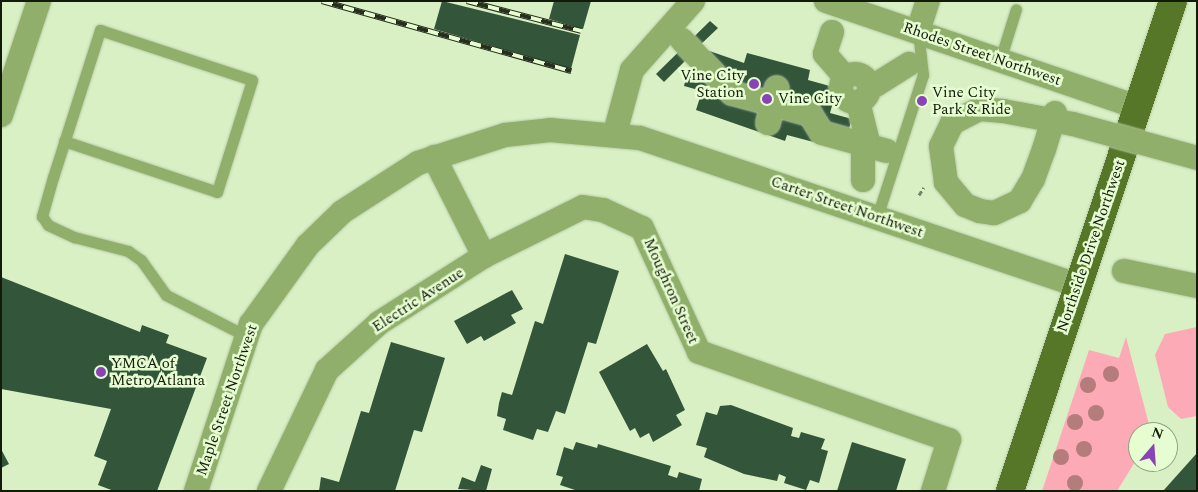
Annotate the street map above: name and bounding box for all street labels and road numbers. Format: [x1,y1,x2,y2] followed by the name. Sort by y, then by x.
[901,18,1063,90] street label: Rhodes Street Northwest
[1053,157,1129,335] street label: Northside Drive Northwest
[769,172,925,242] street label: Carter Street Northwest
[640,235,702,347] street label: Moughron Street
[369,264,467,336] street label: Electric Avenue
[193,322,261,478] street label: Maple Street Northwest

